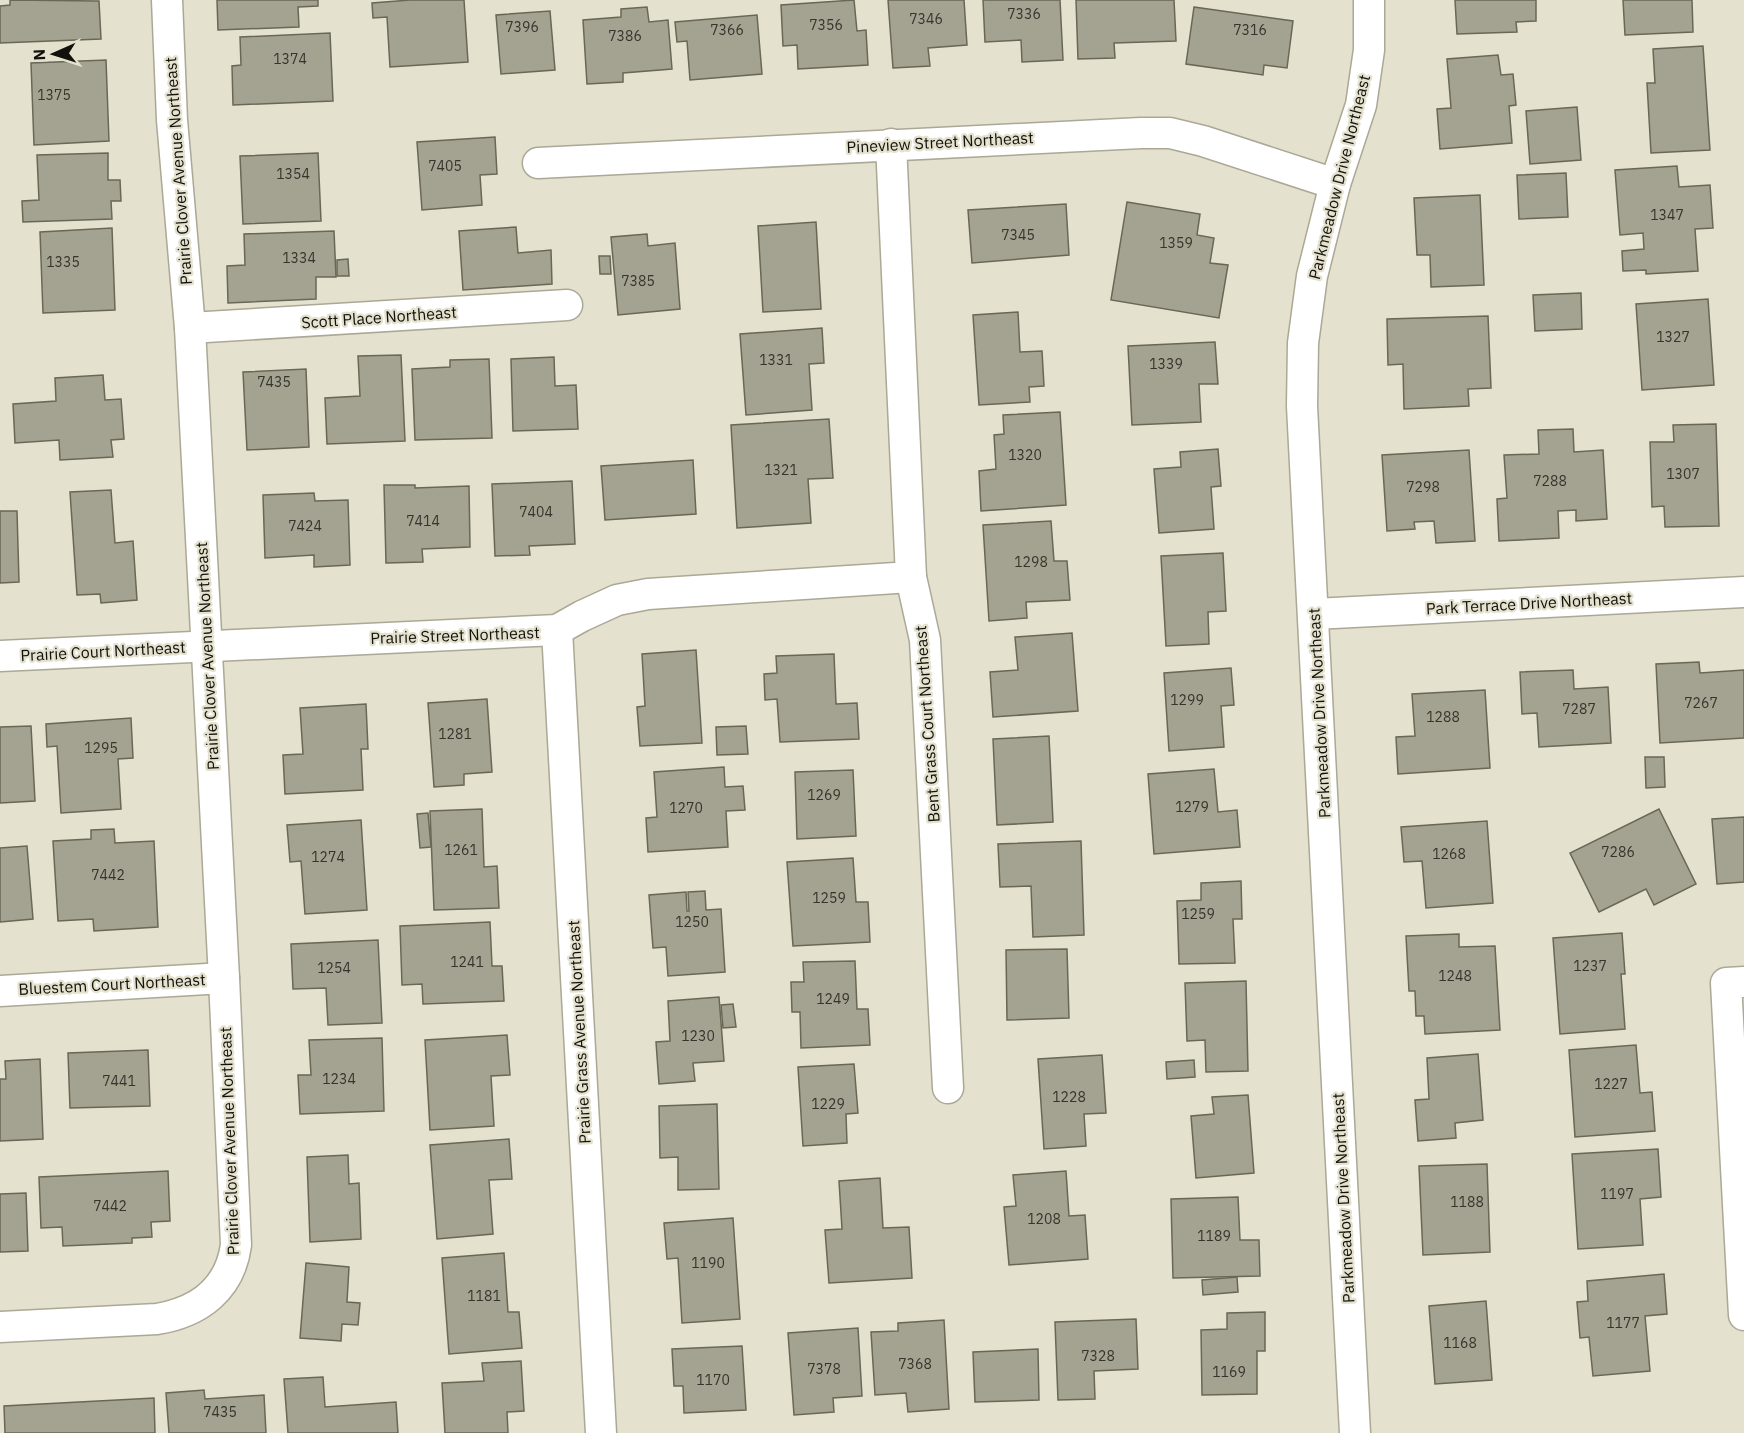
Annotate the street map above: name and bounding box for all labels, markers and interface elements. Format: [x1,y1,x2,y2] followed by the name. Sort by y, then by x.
[1007,5,1041,23] house number: 7336
[909,10,943,28] house number: 7346
[809,16,843,34] house number: 7356
[505,18,539,36] house number: 7396
[710,21,744,39] house number: 7366
[1233,21,1267,39] house number: 7316
[24,24,84,84] north arrow
[608,27,642,45] house number: 7386
[29,48,49,61] text: N
[273,50,307,68] house number: 1374
[160,56,196,286] street label: Prairie Clover Avenue Northeast
[1304,73,1374,281] street label: Parkmeadow Drive Northeast
[37,86,71,104] house number: 1375
[846,127,1034,157] street label: Pineview Street Northeast
[428,157,462,175] house number: 7405
[276,165,310,183] house number: 1354
[1650,206,1684,224] house number: 1347
[1001,226,1035,244] house number: 7345
[1159,234,1193,252] house number: 1359
[282,249,316,267] house number: 1334
[46,253,80,271] house number: 1335
[621,272,655,290] house number: 7385
[301,302,457,332] street label: Scott Place Northeast
[1656,328,1690,346] house number: 1327
[759,351,793,369] house number: 1331
[1149,355,1183,373] house number: 1339
[257,373,291,391] house number: 7435
[1008,446,1042,464] house number: 1320
[764,461,798,479] house number: 1321
[1666,465,1700,483] house number: 1307
[1533,472,1567,490] house number: 7288
[1406,478,1440,496] house number: 7298
[519,503,553,521] house number: 7404
[406,512,440,530] house number: 7414
[288,517,322,535] house number: 7424
[191,541,223,771] street label: Prairie Clover Avenue Northeast
[1014,553,1048,571] house number: 1298
[1425,588,1633,618] street label: Park Terrace Drive Northeast
[1304,607,1334,819] street label: Parkmeadow Drive Northeast
[370,622,540,648] street label: Prairie Street Northeast
[910,625,944,823] street label: Bent Grass Court Northeast
[20,637,186,665] street label: Prairie Court Northeast
[1170,691,1204,709] house number: 1299
[1684,694,1718,712] house number: 7267
[1562,700,1596,718] house number: 7287
[1426,708,1460,726] house number: 1288
[438,725,472,743] house number: 1281
[84,739,118,757] house number: 1295
[807,786,841,804] house number: 1269
[1175,798,1209,816] house number: 1279
[669,799,703,817] house number: 1270
[444,841,478,859] house number: 1261
[1601,843,1635,861] house number: 7286
[1432,845,1466,863] house number: 1268
[311,848,345,866] house number: 1274
[91,866,125,884] house number: 7442
[812,889,846,907] house number: 1259
[1181,905,1215,923] house number: 1259
[675,913,709,931] house number: 1250
[563,920,595,1144] street label: Prairie Grass Avenue Northeast
[450,953,484,971] house number: 1241
[1573,957,1607,975] house number: 1237
[317,959,351,977] house number: 1254
[1438,967,1472,985] house number: 1248
[18,969,206,999] street label: Bluestem Court Northeast
[816,990,850,1008] house number: 1249
[215,1027,243,1255] street label: Prairie Clover Avenue Northeast
[681,1027,715,1045] house number: 1230
[322,1070,356,1088] house number: 1234
[102,1072,136,1090] house number: 7441
[1594,1075,1628,1093] house number: 1227
[1052,1088,1086,1106] house number: 1228
[1328,1092,1358,1304] street label: Parkmeadow Drive Northeast
[811,1095,845,1113] house number: 1229
[1600,1185,1634,1203] house number: 1197
[1450,1193,1484,1211] house number: 1188
[93,1197,127,1215] house number: 7442
[1027,1210,1061,1228] house number: 1208
[1197,1227,1231,1245] house number: 1189
[691,1254,725,1272] house number: 1190
[467,1287,501,1305] house number: 1181
[1606,1314,1640,1332] house number: 1177
[1443,1334,1477,1352] house number: 1168
[1081,1347,1115,1365] house number: 7328
[898,1355,932,1373] house number: 7368
[807,1360,841,1378] house number: 7378
[1212,1363,1246,1381] house number: 1169
[696,1371,730,1389] house number: 1170
[203,1403,237,1421] house number: 7435

